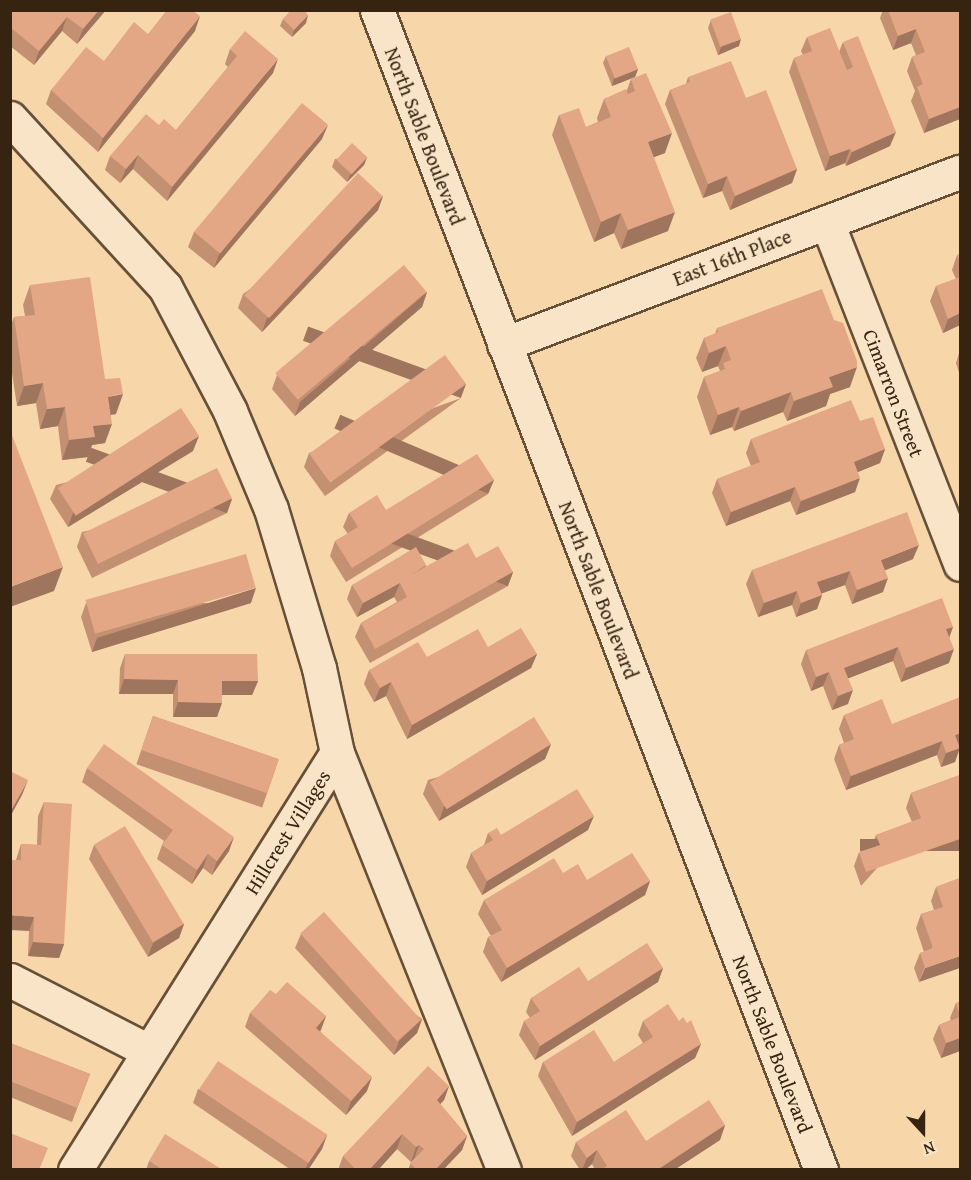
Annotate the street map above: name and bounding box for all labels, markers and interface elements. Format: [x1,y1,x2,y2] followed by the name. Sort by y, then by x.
[380,44,470,228] street label: North Sable Boulevard
[669,223,795,291] street label: East 16th Place
[859,326,929,460] street label: Cimarron Street
[554,498,644,682] street label: North Sable Boulevard
[239,765,335,899] street label: Hillcrest Villages
[728,952,818,1136] street label: North Sable Boulevard
[893,1102,953,1162] north arrow
[920,1136,939,1162] text: N

